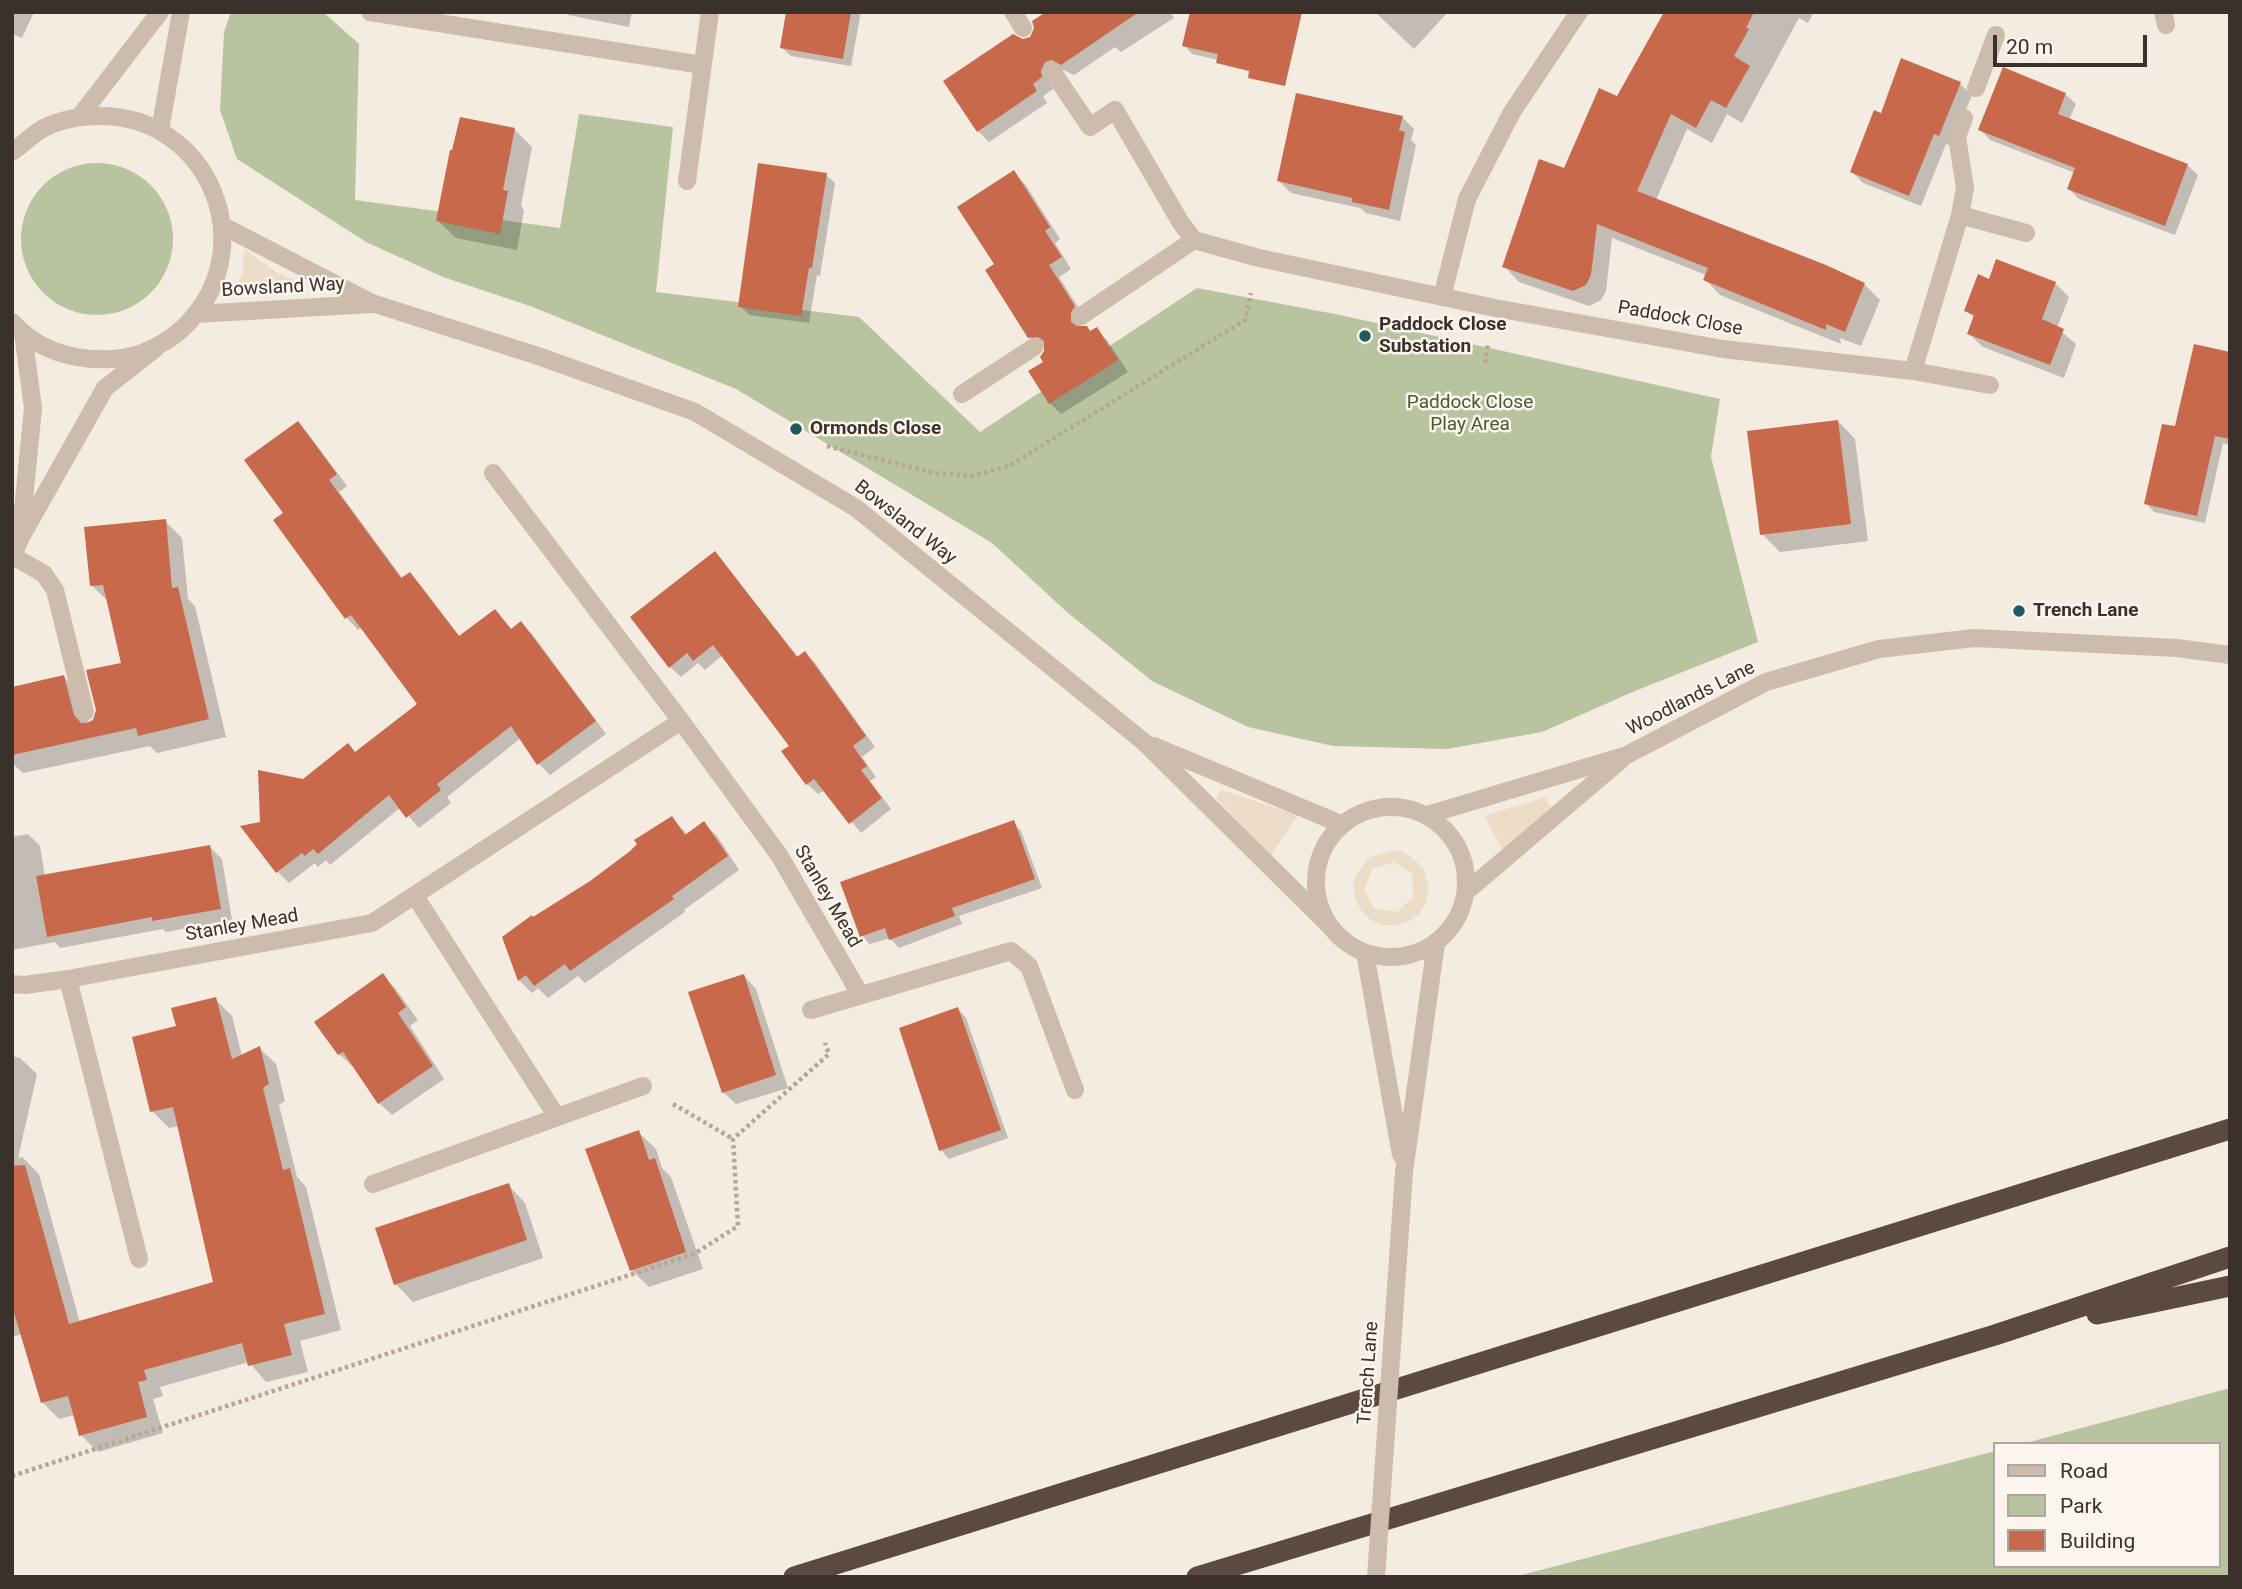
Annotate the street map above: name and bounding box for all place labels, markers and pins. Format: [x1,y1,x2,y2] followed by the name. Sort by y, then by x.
[1379,314,1506,358] place label: Paddock Close Substation
[1357,328,1373,344] marker: Paddock Close Substation
[810,418,941,440] place label: Ormonds Close
[788,421,804,437] marker: Ormonds Close
[2033,600,2138,622] place label: Trench Lane
[2011,603,2027,619] marker: Trench Lane

